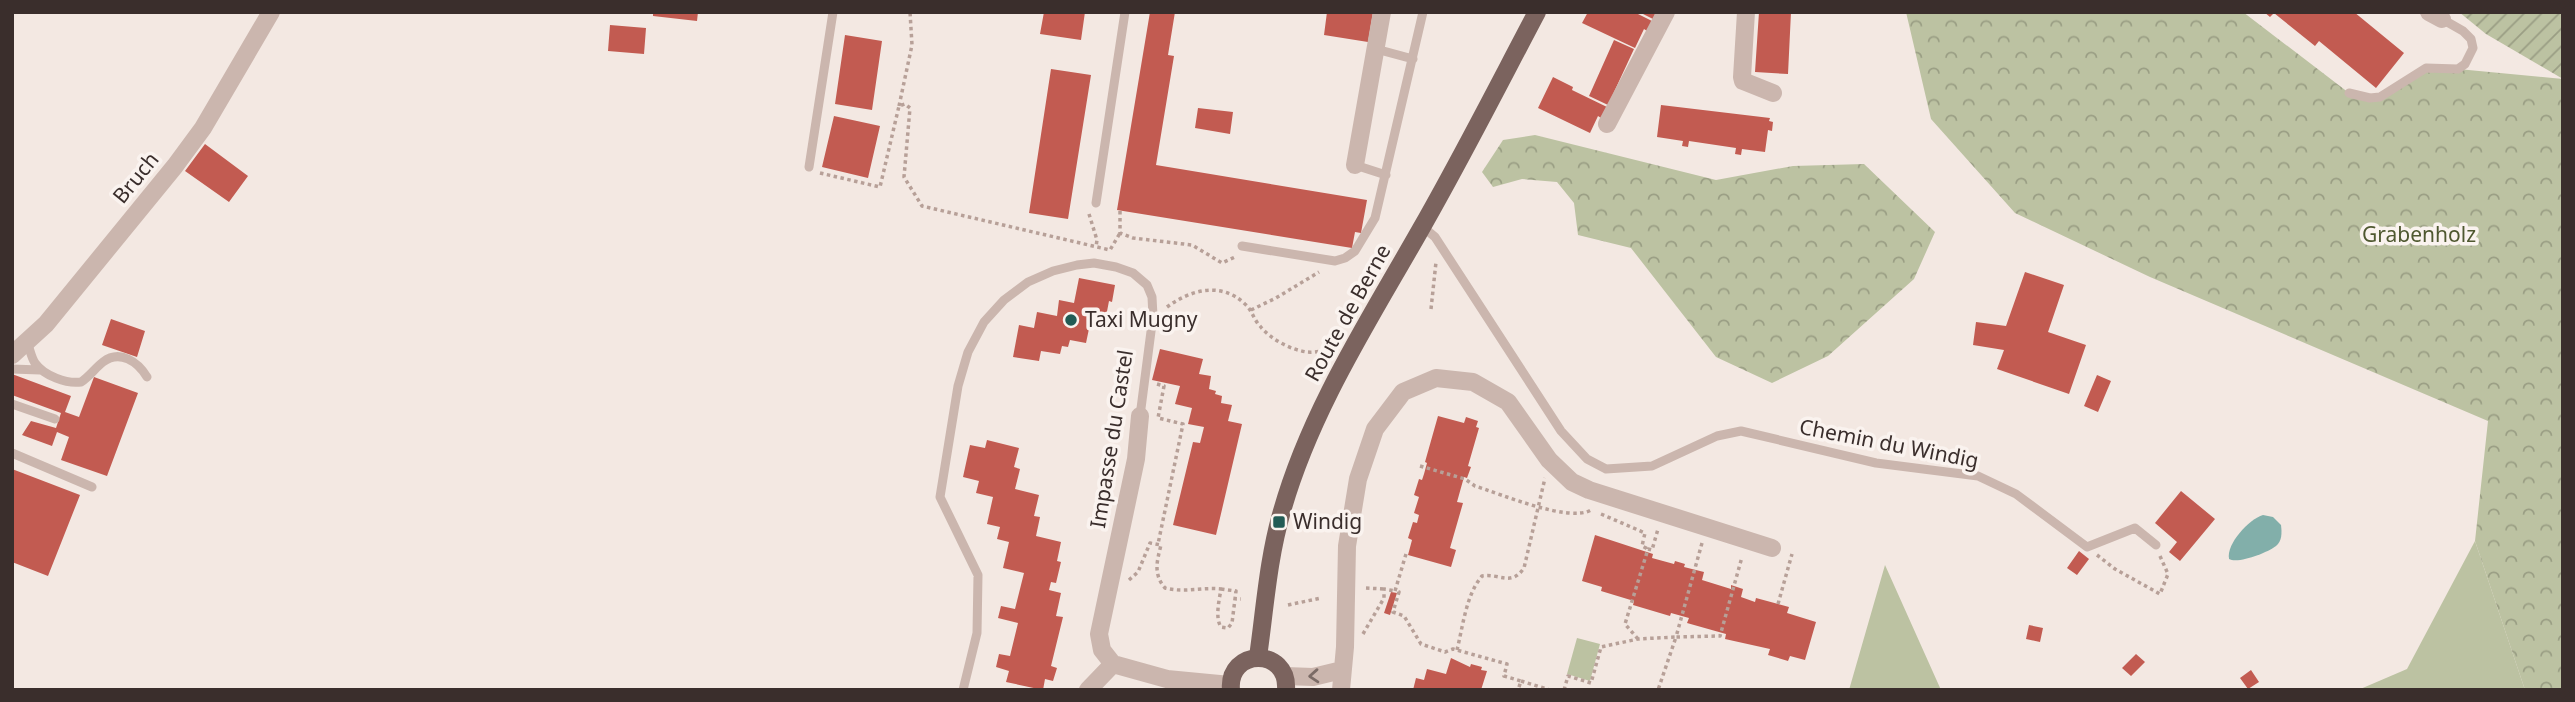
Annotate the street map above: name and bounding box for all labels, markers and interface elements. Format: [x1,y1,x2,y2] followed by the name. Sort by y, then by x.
[106,146,164,209] street label: Bruch
[2362,220,2476,248] park label: Grabenholz
[1298,239,1396,386] street label: Route de Berne
[1085,305,1198,333] place label: Taxi Mugny
[1063,312,1079,328] marker: Taxi Mugny
[1083,348,1139,530] street label: Impasse du Castel
[1797,412,1981,474] street label: Chemin du Windig
[1293,507,1362,535] place label: Windig
[1271,514,1287,530] marker: Windig
[1308,668,1319,683] one-way arrow

